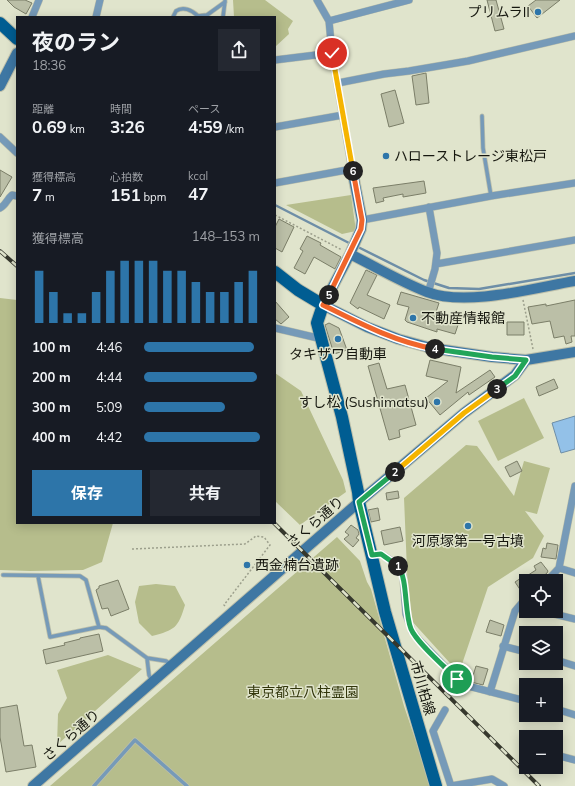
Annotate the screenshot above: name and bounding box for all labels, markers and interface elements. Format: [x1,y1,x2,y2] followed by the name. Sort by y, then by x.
[467,3,530,21] place label: プリムラII
[533,7,543,17] marker: プリムラII
[32,28,120,56] text: 夜のラン
[218,29,260,71] button: share
[315,36,349,70] pin
[321,42,343,64] icon: check
[32,57,66,73] text: 18:36
[32,102,54,116] text: 距離
[110,102,132,116] text: 時間
[188,102,220,116] text: ペース
[32,116,67,137] text: 0.69
[110,116,145,137] text: 3:26
[188,116,223,137] text: 4:59
[67,122,85,136] text: km
[223,122,244,136] text: /km
[394,147,547,165] place label: ハローストレージ東松戸
[381,151,391,161] marker: ハローストレージ東松戸
[343,161,363,181] pin: 6
[350,164,356,178] text: 6
[188,169,208,183] text: kcal
[32,170,76,184] text: 獲得標高
[110,170,143,184] text: 心拍数
[188,183,208,204] text: 47
[32,184,42,205] text: 7
[110,184,141,205] text: 151
[42,190,55,204] text: m
[141,190,166,204] text: bpm
[192,228,260,244] text: 148–153 m
[32,230,84,246] text: 獲得標高
[319,285,339,305] pin: 5
[326,288,332,302] text: 5
[421,309,505,327] place label: 不動産情報館
[408,313,418,323] marker: 不動産情報館
[333,334,343,344] marker: タキザワ自動車
[32,339,71,355] text: 100 m
[96,339,122,355] text: 4:46
[425,339,445,359] pin: 4
[432,342,438,356] text: 4
[289,345,387,363] place label: タキザワ自動車
[32,369,71,385] text: 200 m
[96,369,122,385] text: 4:44
[487,379,507,399] pin: 3
[494,382,500,396] text: 3
[299,393,429,411] place label: すし松 (Sushimatsu)
[432,397,442,407] marker: すし松 (Sushimatsu)
[32,399,71,415] text: 300 m
[96,399,122,415] text: 5:09
[32,429,71,445] text: 400 m
[96,429,122,445] text: 4:42
[385,462,405,482] pin: 2
[392,465,398,479] text: 2
[32,470,142,516] button: 保存
[150,470,260,516] button: 共有
[283,492,347,552] street label: さくら通り
[463,521,473,531] marker: 河原塚第一号古墳
[412,532,524,550] place label: 河原塚第一号古墳
[255,556,339,574] place label: 西金楠台遺跡
[388,556,408,576] pin: 1
[395,559,401,573] text: 1
[242,560,252,570] marker: 西金楠台遺跡
[519,574,563,774] map controls
[519,574,563,618] button: locate
[519,626,563,670] button: layers
[407,659,439,717] street label: 市川柏線
[440,662,474,696] pin
[446,668,468,690] icon: arrive
[519,678,563,722] button: +
[247,683,359,701] park label: 東京都立八柱霊園
[39,705,103,765] street label: さくら通り
[519,730,563,774] button: −

